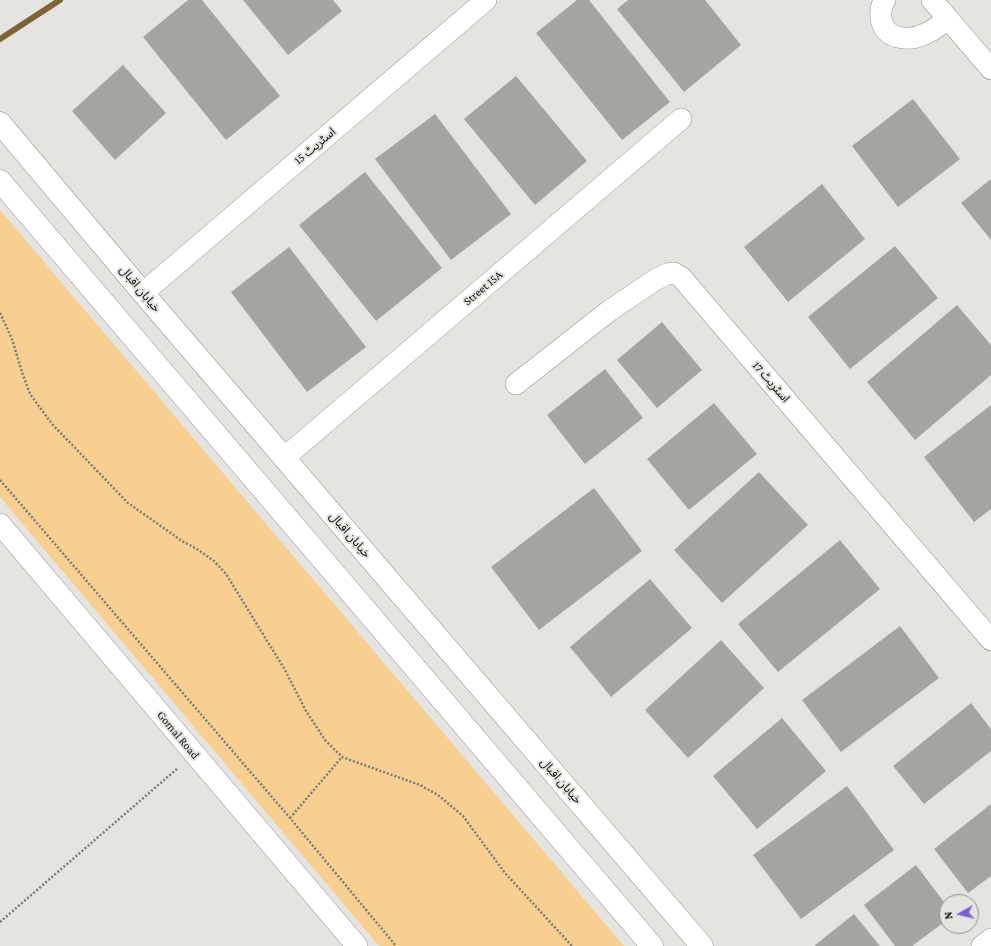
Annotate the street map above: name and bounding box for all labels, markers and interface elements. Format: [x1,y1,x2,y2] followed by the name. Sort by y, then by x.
[291,125,339,167] street label: اسٹریٹ 15
[116,263,164,315] street label: خیابان اقبال
[461,267,505,309] street label: Street 15A
[749,359,793,405] street label: اسٹریٹ 17
[326,509,374,561] street label: خیابان اقبال
[154,708,202,762] street label: Gomal Road
[537,755,585,807] street label: خیابان اقبال
[939,894,979,934] north arrow
[942,911,955,920] text: N

